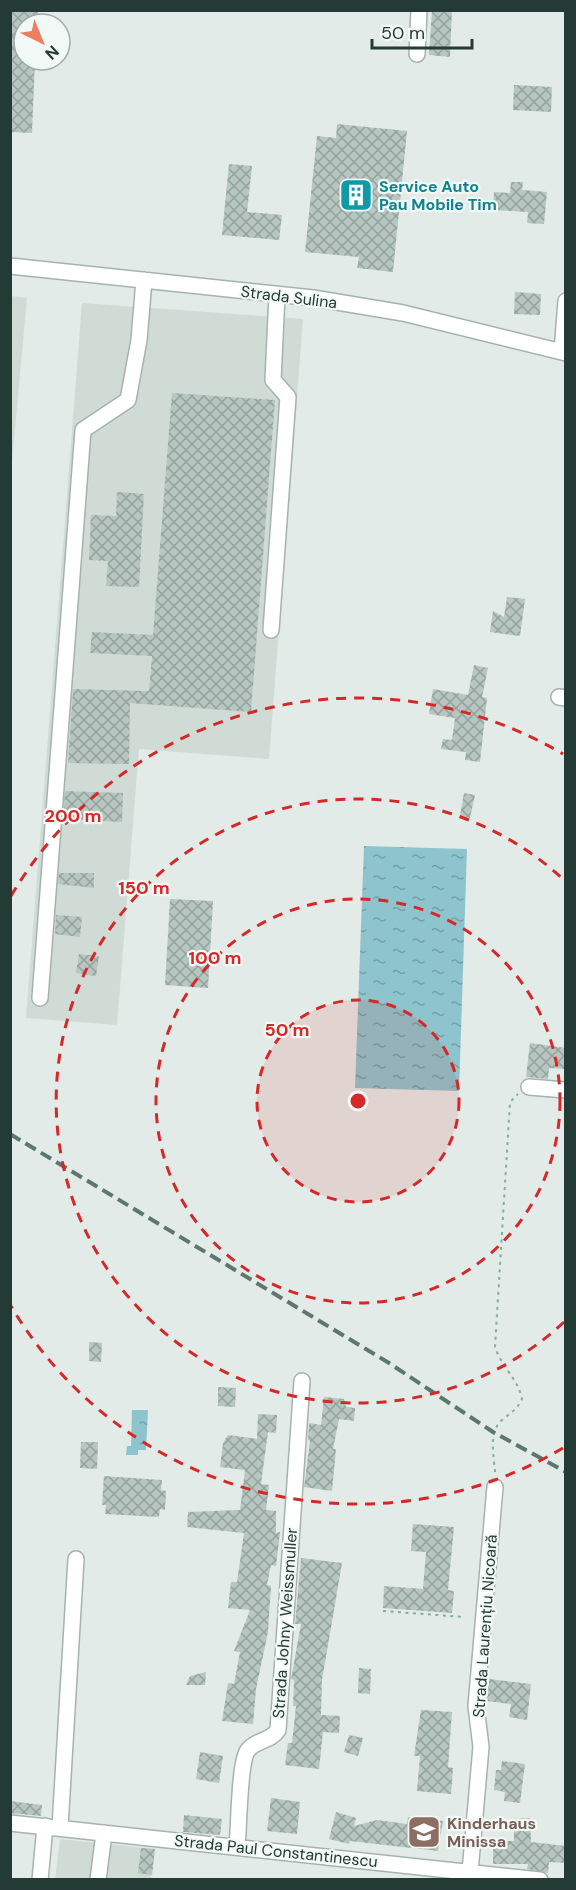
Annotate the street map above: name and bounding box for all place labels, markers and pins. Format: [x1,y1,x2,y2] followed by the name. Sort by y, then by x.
[379,176,497,215] place label: Service Auto Pau Mobile Tim
[338,177,374,213] building icon: Service Auto Pau Mobile Tim
[348,1091,368,1111] centre of rings
[447,1813,536,1852] place label: Kinderhaus Minissa
[406,1814,442,1850] school or university icon: Kinderhaus Minissa

